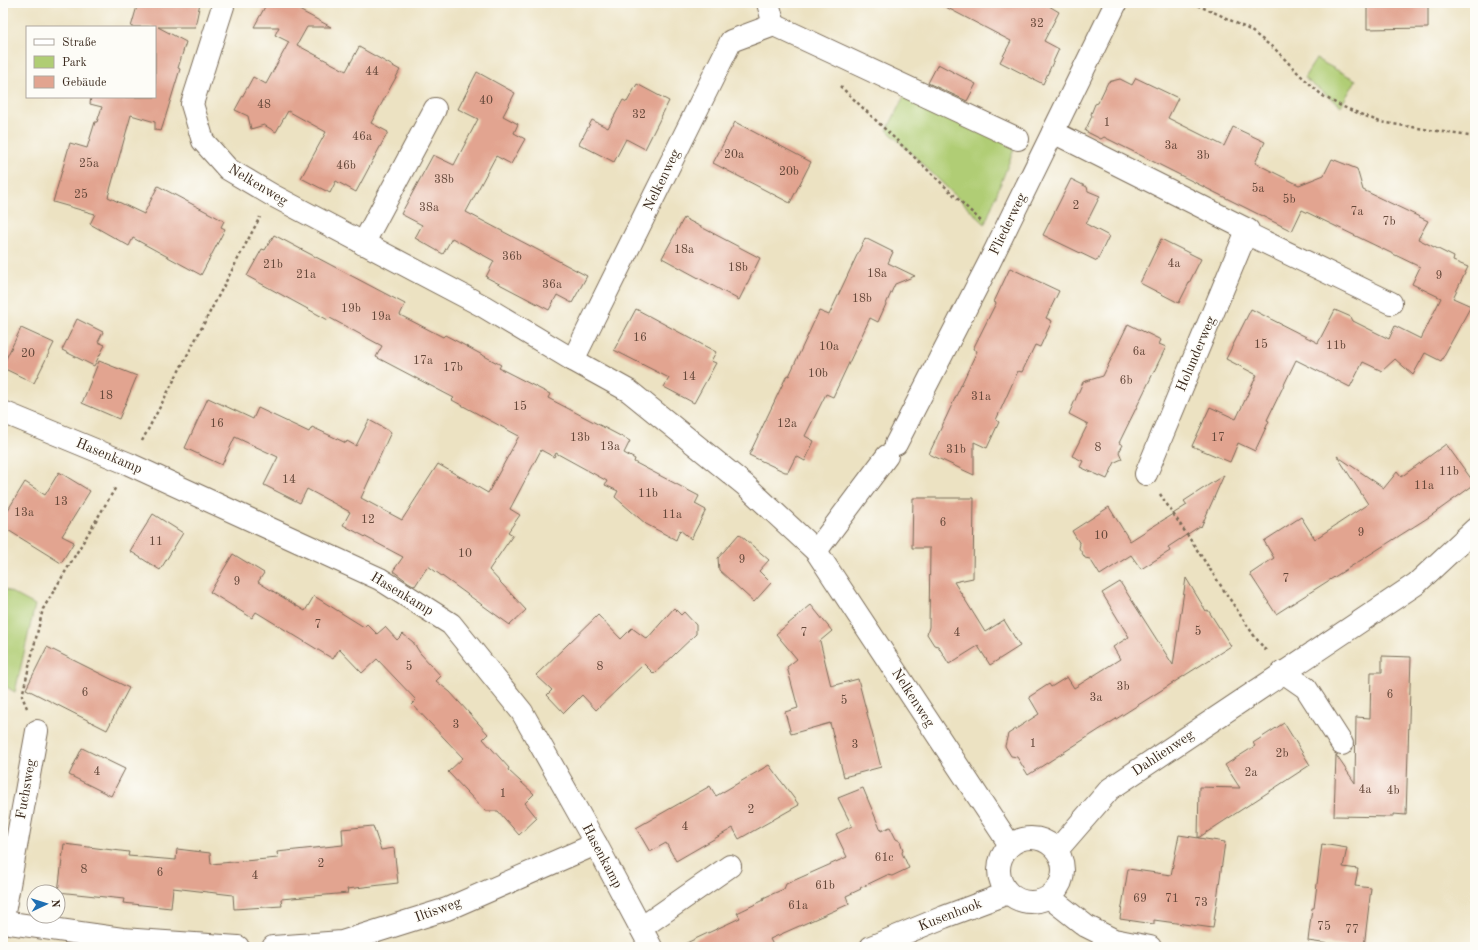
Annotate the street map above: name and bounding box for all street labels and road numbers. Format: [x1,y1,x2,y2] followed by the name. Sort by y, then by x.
[641,147,683,213] street label: Nelkenweg
[226,162,290,208] street label: Nelkenweg
[987,190,1029,257] street label: Fliederweg
[1174,314,1218,394] street label: Holunderweg
[74,436,144,476] street label: Hasenkamp
[368,570,436,618] street label: Hasenkamp
[889,666,937,730] street label: Nelkenweg
[1130,727,1197,779] street label: Dahlienweg
[14,757,38,820] street label: Fuchsweg
[579,822,625,890] street label: Hasenkamp
[413,895,463,925] street label: Iltisweg
[916,896,984,934] street label: Kusenhook

